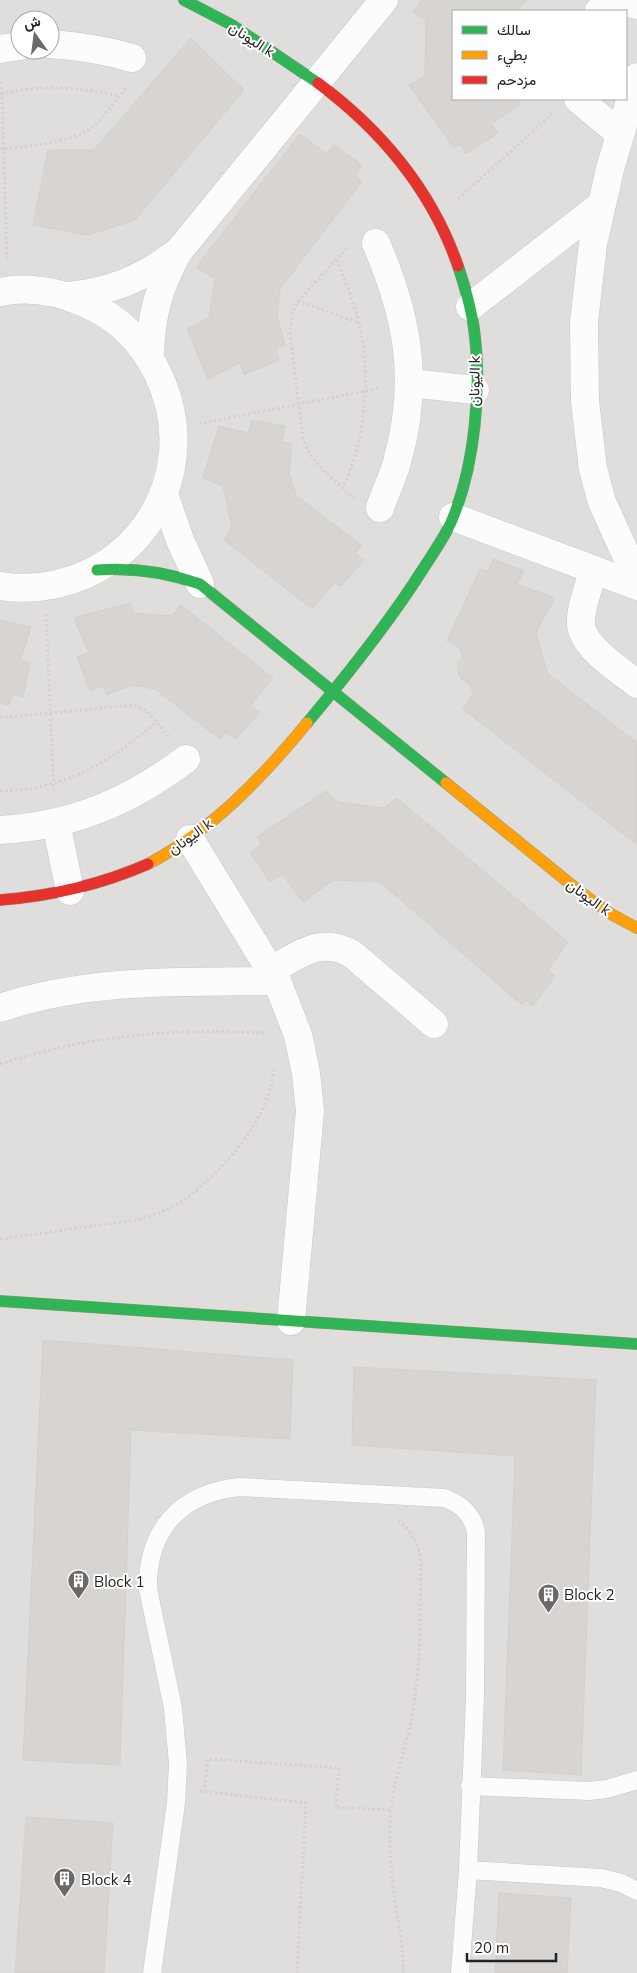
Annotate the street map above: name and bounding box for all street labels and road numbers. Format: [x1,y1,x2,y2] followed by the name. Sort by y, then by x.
[226,17,279,61] street label: اليونان k
[464,355,484,407] street label: اليونان k
[164,814,216,858] street label: اليونان k
[563,874,615,920] street label: اليونان k

